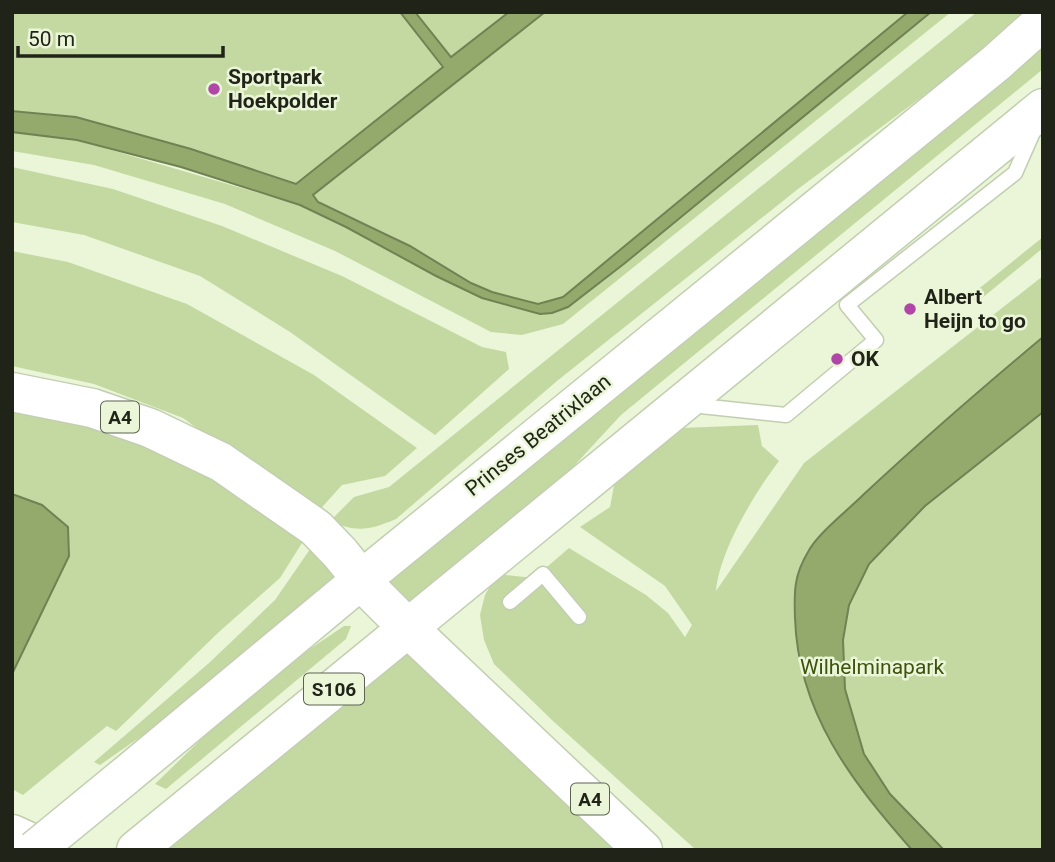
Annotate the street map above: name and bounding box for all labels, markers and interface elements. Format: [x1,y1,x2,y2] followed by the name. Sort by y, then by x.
[18,14,222,58] scale bar
[28,27,75,51] text: 50 m
[228,65,338,113] place label: Sportpark Hoekpolder
[206,81,222,97] marker: Sportpark Hoekpolder
[924,285,1026,333] place label: Albert Heijn to go
[902,301,918,317] marker: Albert Heijn to go
[851,347,879,371] place label: OK
[829,351,845,367] marker: OK
[461,369,615,501] street label: Prinses Beatrixlaan
[101,402,139,432] road number: A4
[800,655,944,679] park label: Wilhelminapark
[304,674,364,704] road number: S106
[571,784,609,814] road number: A4

